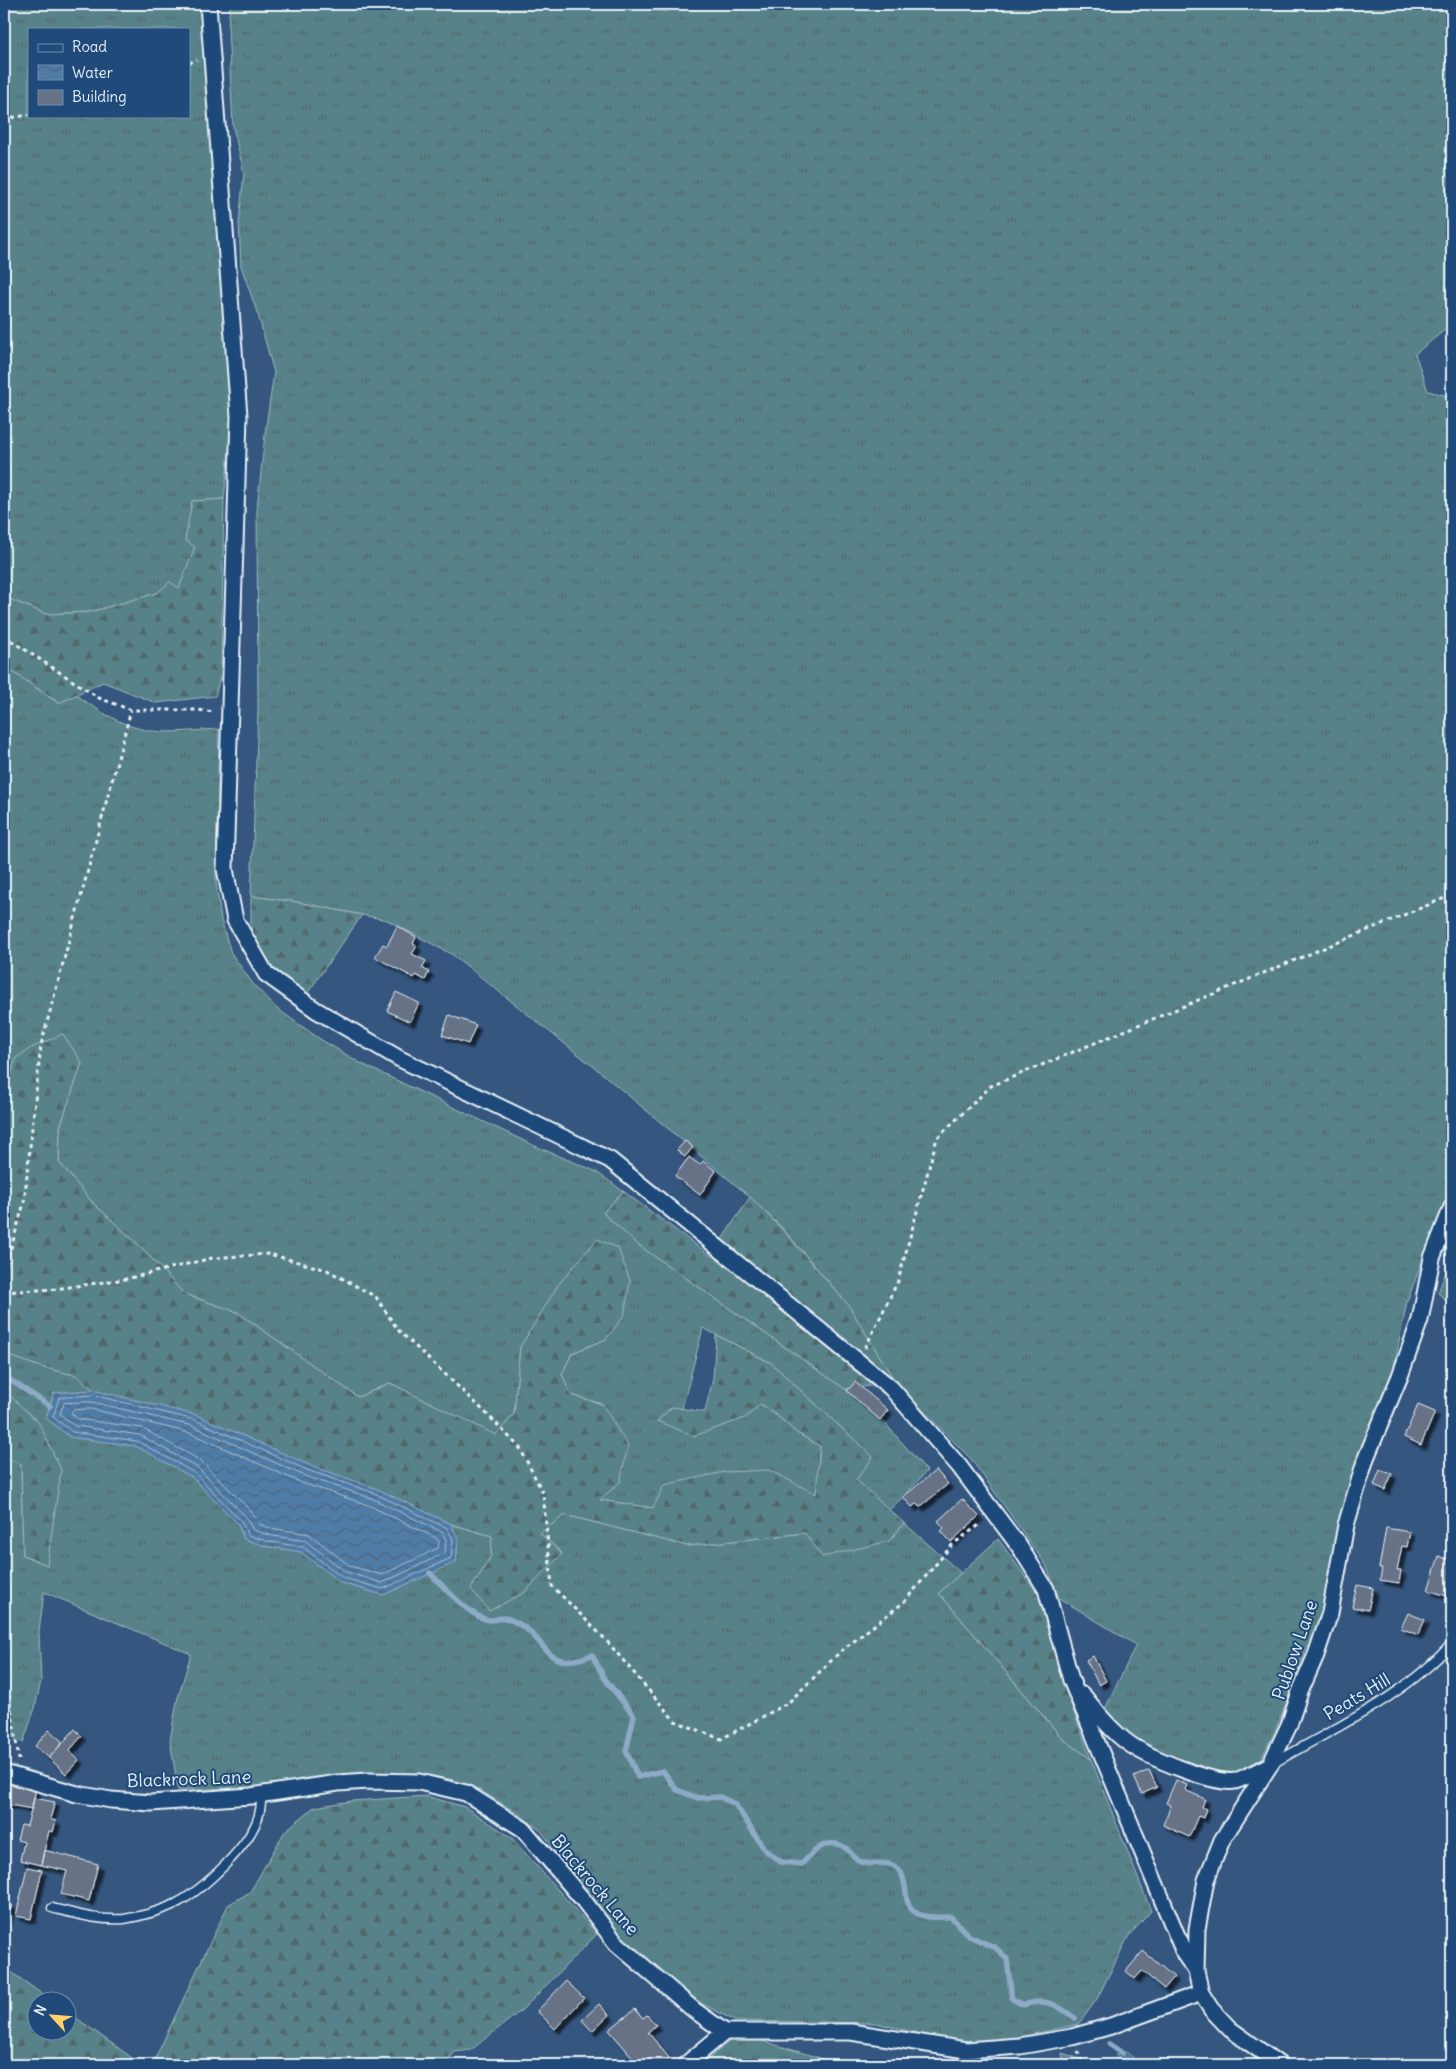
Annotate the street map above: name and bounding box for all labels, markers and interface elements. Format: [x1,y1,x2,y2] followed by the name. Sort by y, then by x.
[28,28,190,118] legend
[72,37,107,56] text: Road
[72,63,113,82] text: Water
[72,87,127,106] text: Building
[1267,1597,1322,1703] street label: Publow Lane
[1319,1668,1394,1725] street label: Peats Hill
[126,1765,252,1792] street label: Blackrock Lane
[547,1830,644,1940] street label: Blackrock Lane
[28,1992,78,2042] north arrow
[30,2002,51,2019] text: N

